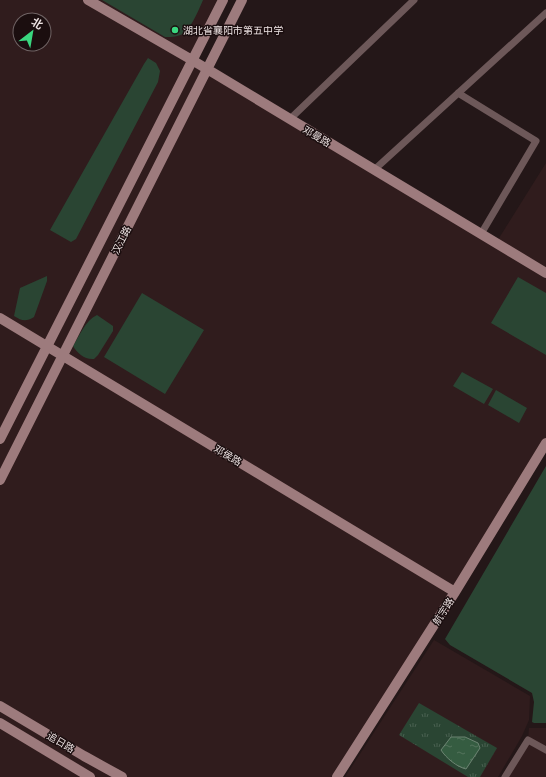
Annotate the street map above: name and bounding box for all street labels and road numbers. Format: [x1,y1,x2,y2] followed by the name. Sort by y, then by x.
[300,122,333,151] street label: 邓曼路
[108,223,135,257] street label: 汉江路
[211,441,244,470] street label: 邓侯路
[429,595,458,628] street label: 航宇路
[44,728,77,757] street label: 追日路

